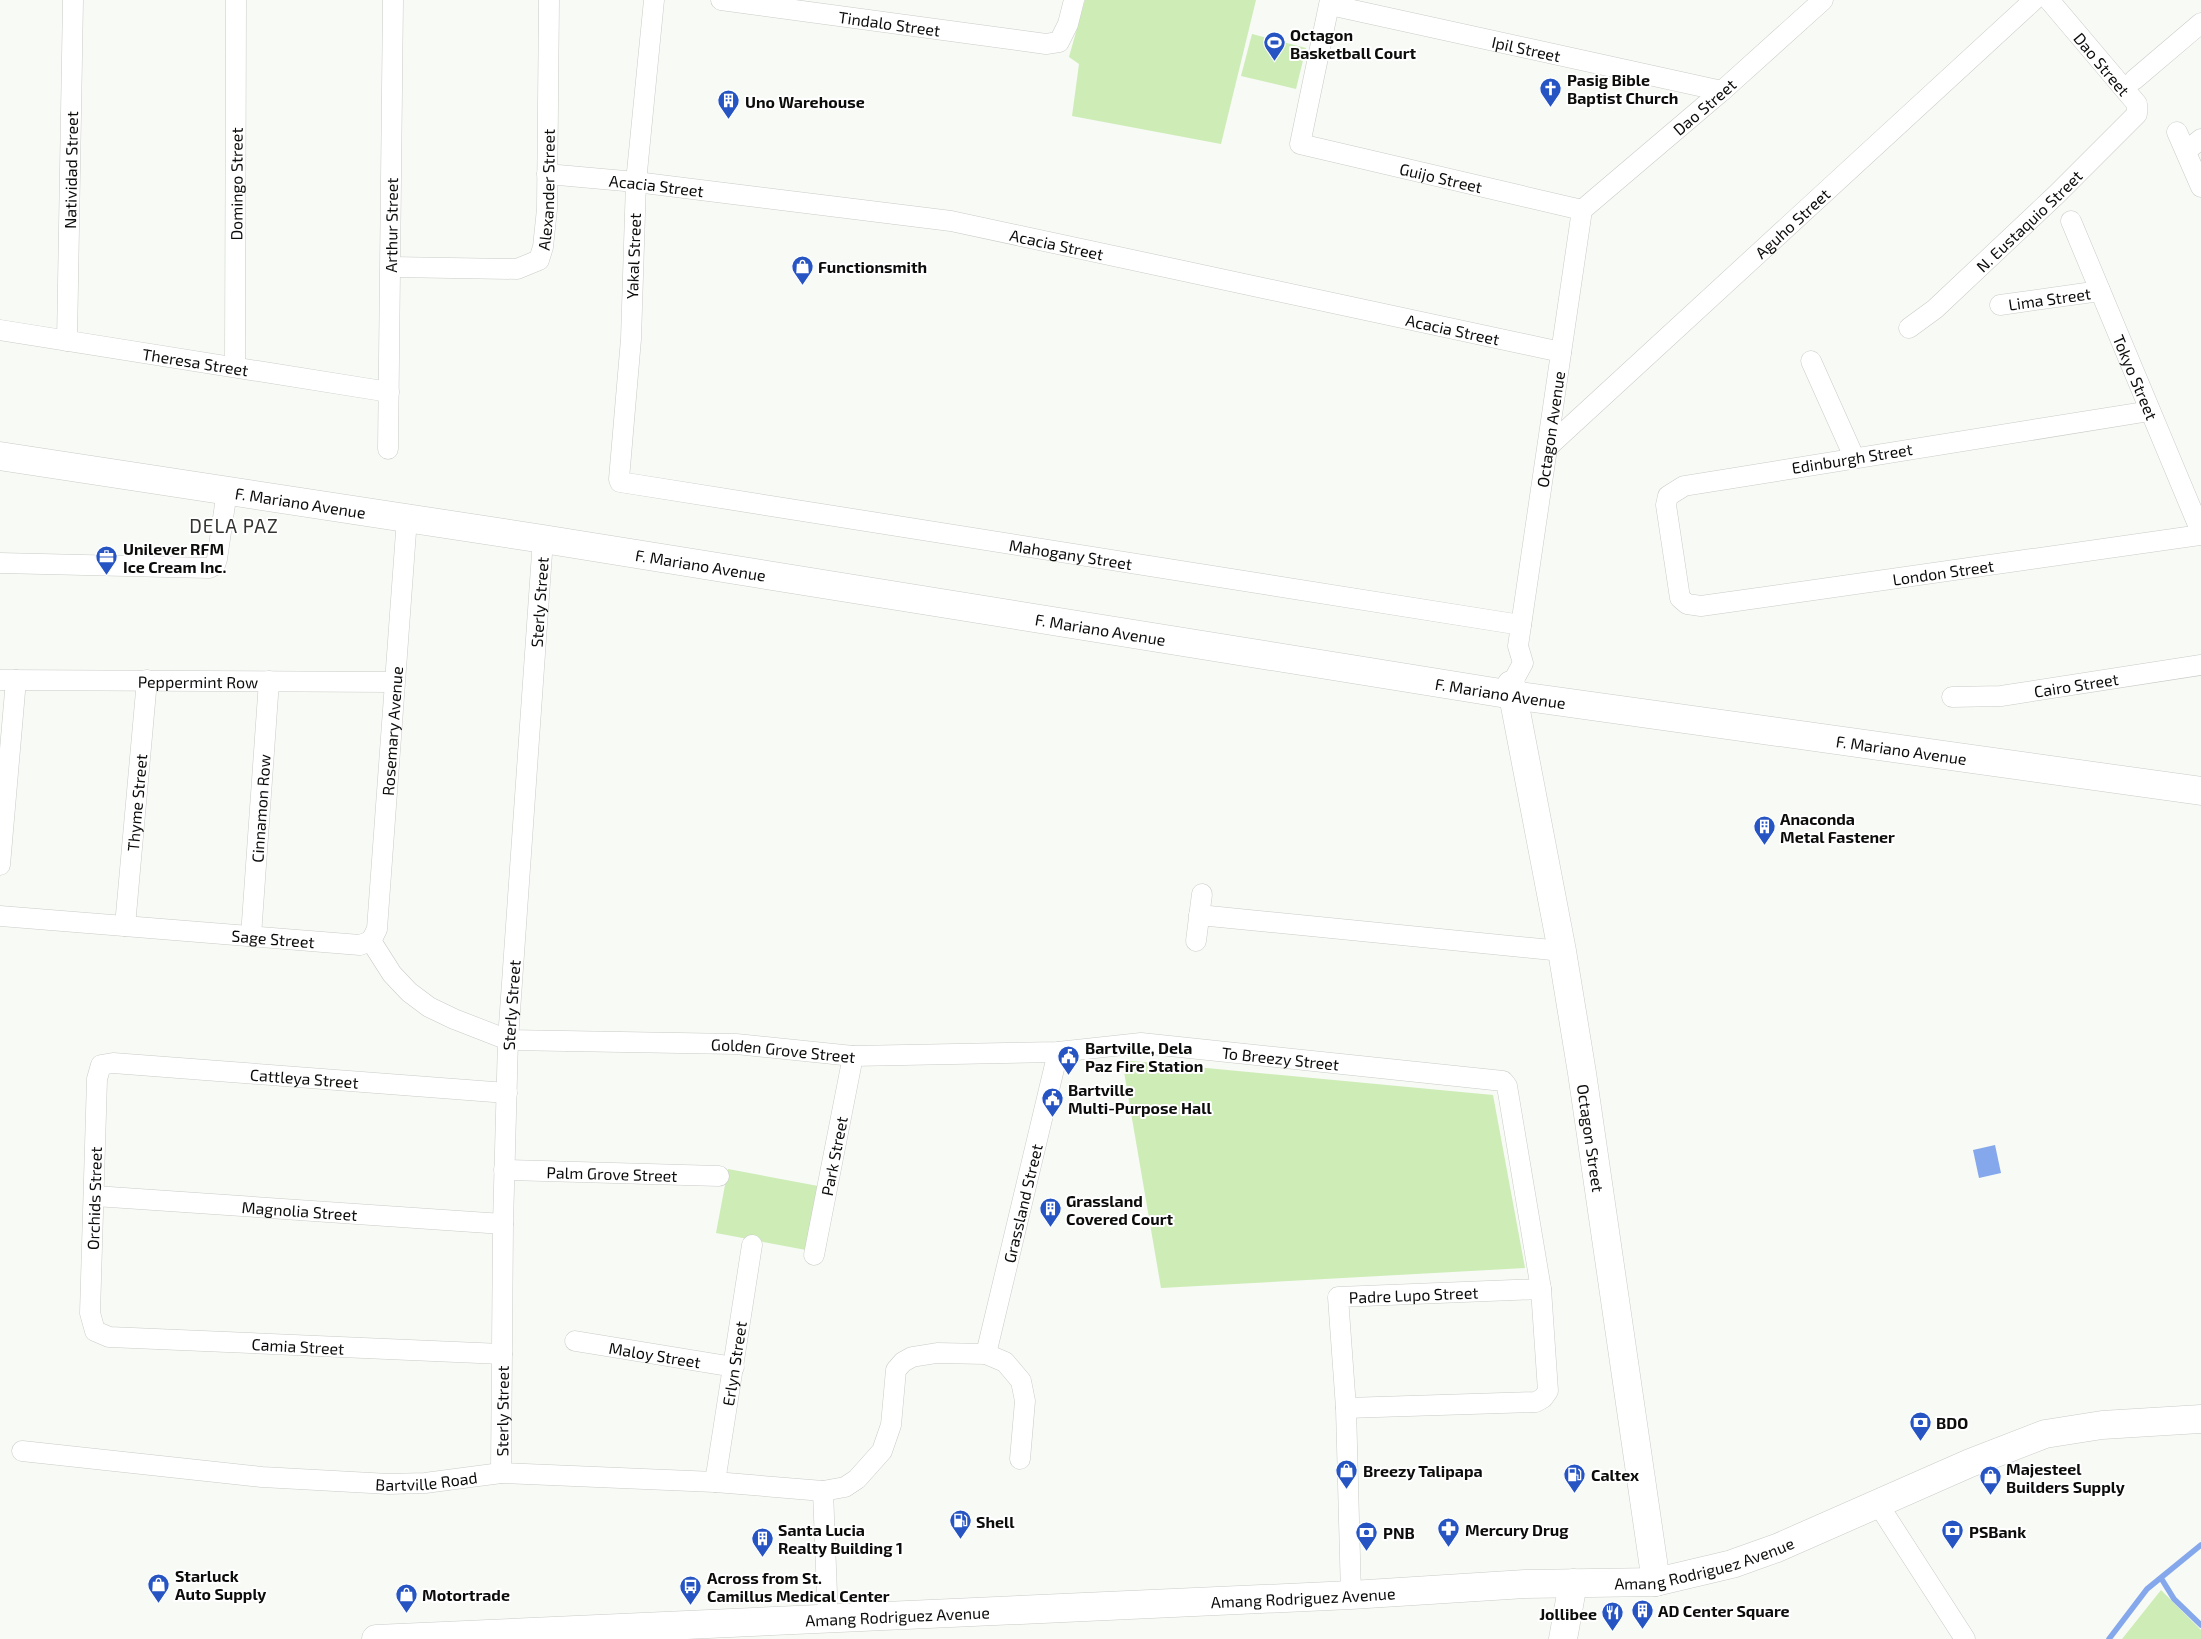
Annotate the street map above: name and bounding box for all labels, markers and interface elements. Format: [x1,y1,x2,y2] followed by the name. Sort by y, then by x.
[837,7,942,39] street label: Tindalo Street
[1290,25,1416,62] place label: Octagon Basketball Court
[2070,29,2134,99] street label: Dao Street
[1262,31,1286,62] sports icon: Octagon Basketball Court
[1490,31,1563,65] street label: Ipil Street
[1567,70,1678,107] place label: Pasig Bible Baptist Church
[1669,74,1739,138] street label: Dao Street
[1539,76,1563,107] church icon: Pasig Bible Baptist Church
[717,89,741,120] building icon: Uno Warehouse
[745,92,865,111] place label: Uno Warehouse
[59,111,81,229] street label: Natividad Street
[226,127,245,241] street label: Domingo Street
[533,129,557,251] street label: Alexander Street
[1398,158,1484,196] street label: Guijo Street
[1972,166,2085,275] street label: N. Eustaquio Street
[608,170,705,200] street label: Acacia Street
[380,177,401,273] street label: Arthur Street
[1751,184,1833,262] street label: Aguho Street
[622,213,644,299] street label: Yakal Street
[1008,224,1105,263] street label: Acacia Street
[790,254,814,285] shop icon: Functionsmith
[818,257,927,276] place label: Functionsmith
[2007,283,2092,313] street label: Lima Street
[1404,309,1501,348] street label: Acacia Street
[2110,332,2162,422] street label: Tokyo Street
[141,343,250,379] street label: Theresa Street
[1532,370,1568,489] street label: Octagon Avenue
[1790,439,1914,477] street label: Edinburgh Street
[234,483,367,521] street label: F. Mariano Avenue
[189,514,279,537] district label: DELA PAZ
[1008,534,1134,573] street label: Mahogany Street
[123,539,226,576] place label: Unilever RFM Ice Cream Inc.
[95,545,119,576] office icon: Unilever RFM Ice Cream Inc.
[634,545,767,584] street label: F. Mariano Avenue
[1891,555,1995,588] street label: London Street
[526,556,551,648] street label: Sterly Street
[1034,609,1167,649] street label: F. Mariano Avenue
[377,666,406,796] street label: Rosemary Avenue
[2032,668,2120,700] street label: Cairo Street
[138,671,258,691] street label: Peppermint Row
[1434,673,1567,712] street label: F. Mariano Avenue
[1835,731,1968,768] street label: F. Mariano Avenue
[122,753,150,852] street label: Thyme Street
[247,754,273,863] street label: Cinnamon Row
[1780,809,1895,846] place label: Anaconda Metal Fastener
[1752,815,1776,846] building icon: Anaconda Metal Fastener
[231,925,315,951] street label: Sage Street
[498,959,523,1051] street label: Sterly Street
[711,1034,856,1066] street label: Golden Grove Street
[1085,1038,1203,1075] place label: Bartville, Dela Paz Fire Station
[1221,1042,1340,1073] street label: To Breezy Street
[1057,1044,1081,1075] public building icon: Bartville, Dela Paz Fire Station
[249,1064,359,1091] street label: Cattleya Street
[1068,1080,1212,1117] place label: Bartville Multi-Purpose Hall
[1574,1083,1609,1193] street label: Octagon Street
[1040,1086,1064,1117] public building icon: Bartville Multi-Purpose Hall
[816,1114,851,1197] street label: Park Street
[999,1142,1045,1265] street label: Grassland Street
[82,1146,104,1250] street label: Orchids Street
[546,1162,678,1184] street label: Palm Grove Street
[1066,1191,1174,1228] place label: Grassland Covered Court
[241,1197,358,1223] street label: Magnolia Street
[1038,1197,1062,1228] building icon: Grassland Covered Court
[1348,1282,1479,1306] street label: Padre Lupo Street
[718,1320,750,1407] street label: Erlyn Street
[251,1334,345,1358] street label: Camia Street
[608,1337,702,1371] street label: Maloy Street
[492,1366,511,1456] street label: Sterly Street
[1908,1410,1932,1441] bank icon: BDO
[1936,1413,1968,1432] place label: BDO
[1335,1458,1359,1489] shop icon: Breezy Talipapa
[2006,1459,2125,1497] place label: Majesteel Builders Supply
[1363,1461,1483,1481] place label: Breezy Talipapa
[1563,1462,1587,1493] fuel station icon: Caltex
[1591,1465,1639,1484] place label: Caltex
[1978,1465,2002,1496] shop icon: Majesteel Builders Supply
[375,1467,478,1494] street label: Bartville Road
[948,1509,972,1540] fuel station icon: Shell
[976,1512,1015,1531] place label: Shell
[1437,1517,1461,1548] pharmacy icon: Mercury Drug
[1941,1519,1965,1550] bank icon: PSBank
[778,1520,903,1558] place label: Santa Lucia Realty Building 1
[1355,1520,1379,1551] bank icon: PNB
[1465,1520,1569,1540] place label: Mercury Drug
[1969,1522,2026,1541] place label: PSBank
[1383,1523,1415,1542] place label: PNB
[750,1526,774,1557] building icon: Santa Lucia Realty Building 1
[1614,1532,1797,1592] street label: Amang Rodriguez Avenue
[175,1566,266,1604] place label: Starluck Auto Supply
[707,1568,890,1605] place label: Across from St. Camillus Medical Center
[147,1572,171,1603] shop icon: Starluck Auto Supply
[679,1574,703,1605] bus stop icon: Across from St. Camillus Medical Center
[394,1582,418,1613] shop icon: Motortrade
[1210,1583,1396,1611] street label: Amang Rodriguez Avenue
[422,1585,510,1604] place label: Motortrade
[1630,1598,1654,1629] building icon: AD Center Square
[1601,1601,1625,1632] restaurant icon: Jollibee
[1658,1601,1790,1620] place label: AD Center Square
[805,1602,990,1629] street label: Amang Rodriguez Avenue
[1539,1604,1597,1623] place label: Jollibee

